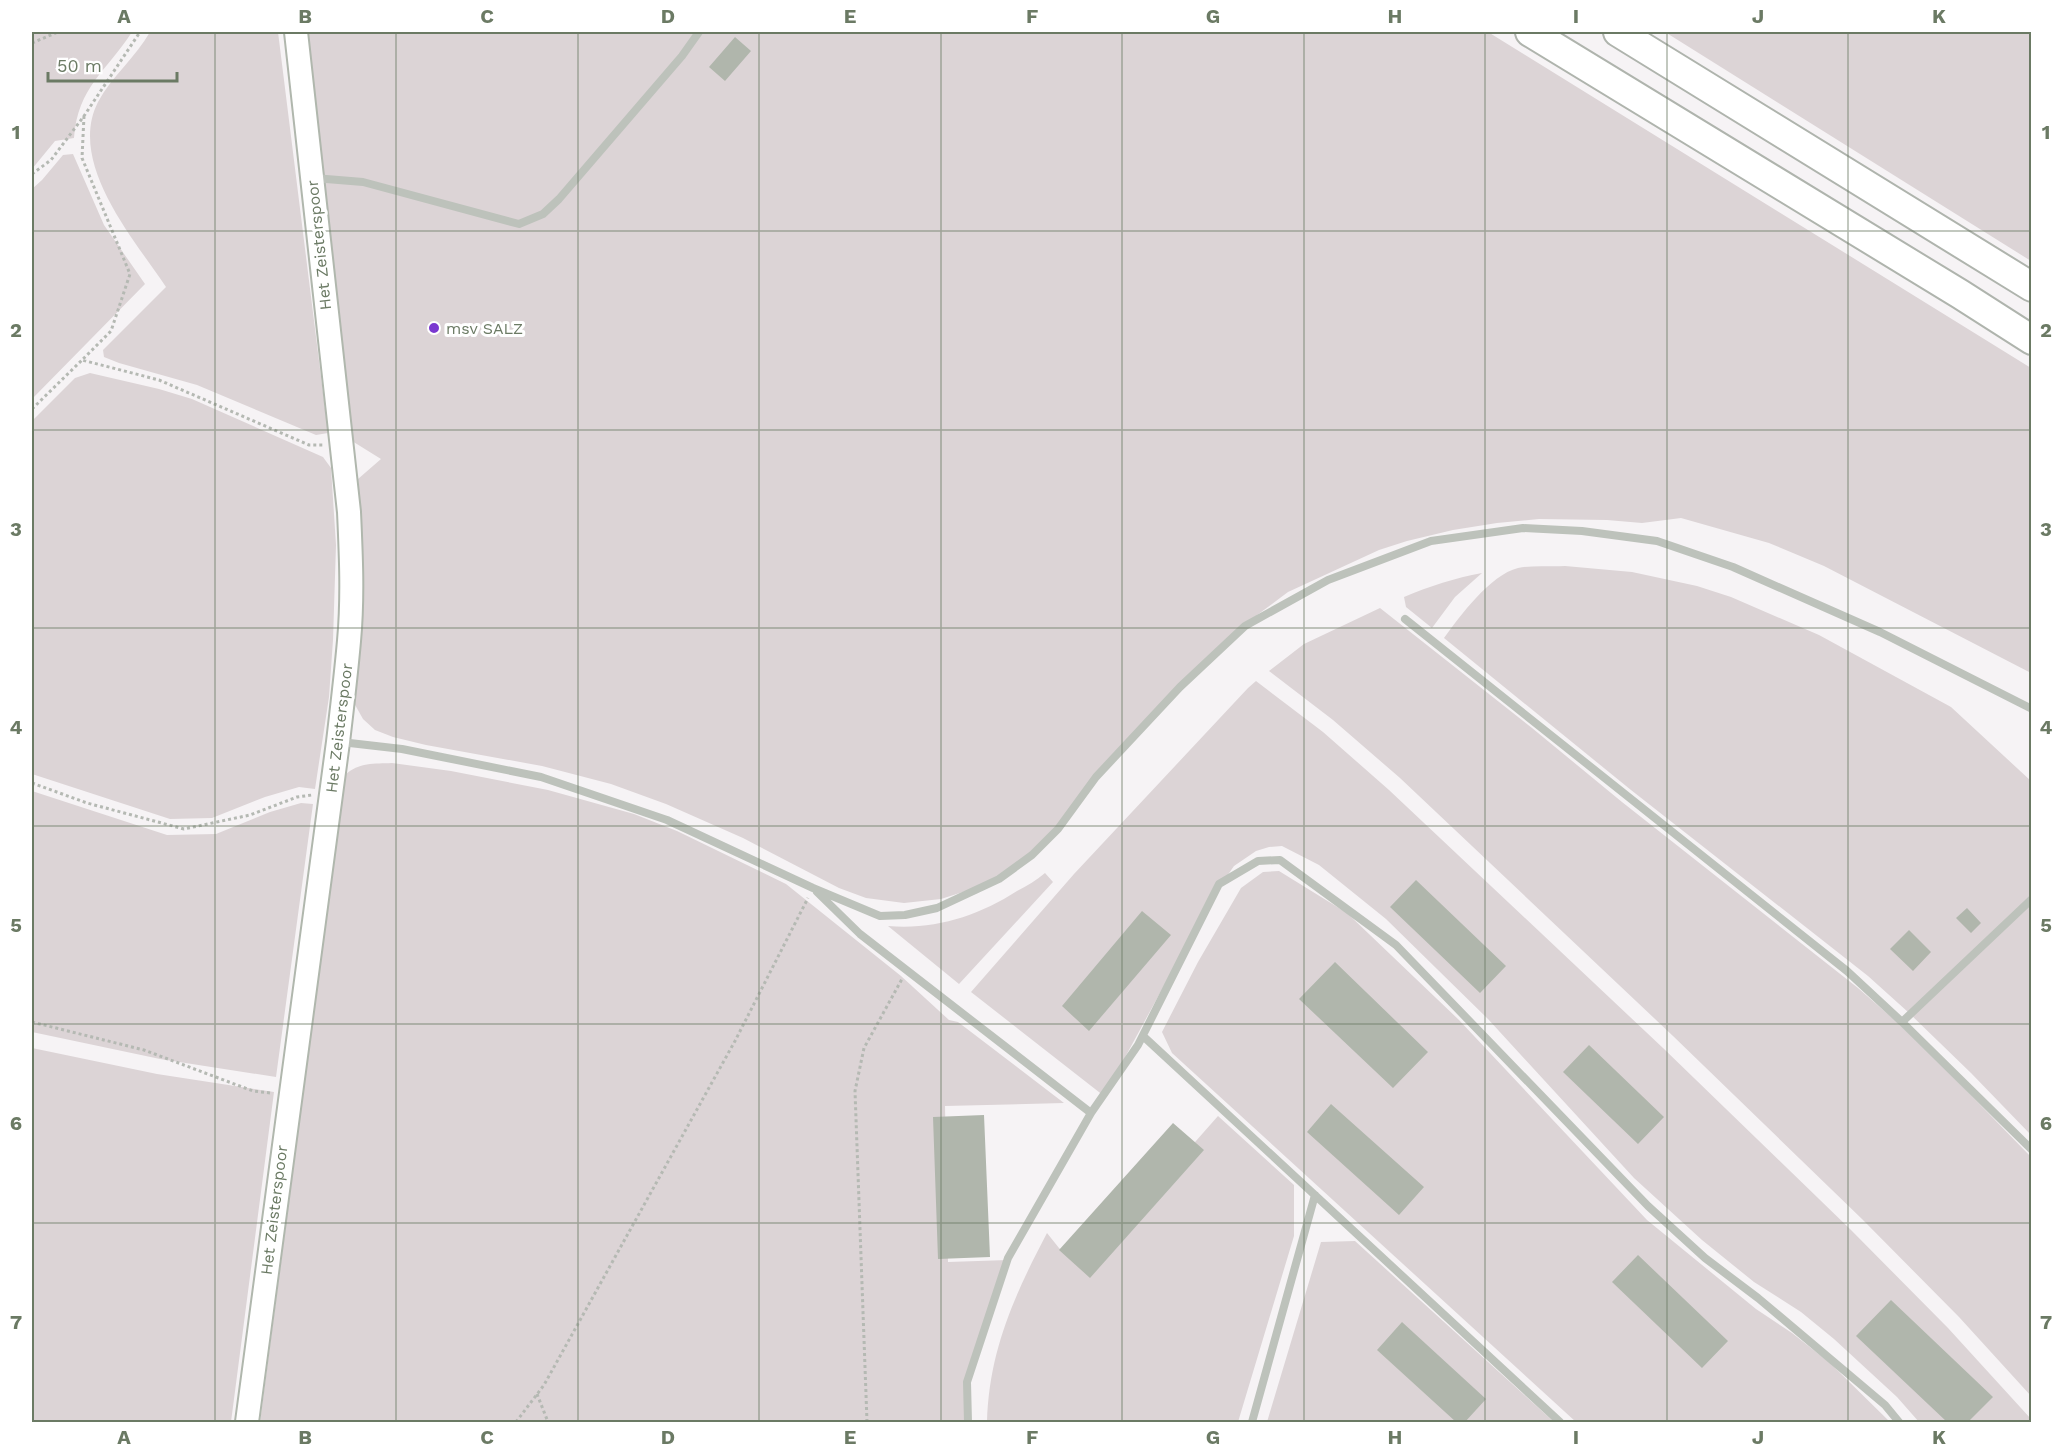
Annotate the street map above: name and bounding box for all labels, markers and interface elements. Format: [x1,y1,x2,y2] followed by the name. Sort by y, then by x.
[117,4,131,28] text: A
[298,4,312,28] text: B
[480,4,494,28] text: C
[661,4,675,28] text: D
[844,4,856,28] text: E
[1026,4,1038,28] text: F
[1206,4,1220,28] text: G
[1388,4,1402,28] text: H
[1573,4,1579,28] text: I
[1752,4,1764,28] text: J
[1932,4,1946,28] text: K
[48,45,177,83] scale bar
[57,55,102,76] text: 50 m
[12,120,20,144] text: 1
[2042,120,2050,144] text: 1
[303,179,335,311] street label: Het Zeisterspoor
[10,318,22,342] text: 2
[2040,318,2052,342] text: 2
[446,319,523,338] place label: msv SALZ
[427,321,441,335] marker: msv SALZ
[10,517,22,541] text: 3
[2040,517,2052,541] text: 3
[322,662,356,794] street label: Het Zeisterspoor
[10,715,23,739] text: 4
[2040,715,2053,739] text: 4
[10,913,22,937] text: 5
[2040,913,2052,937] text: 5
[10,1111,22,1135] text: 6
[2040,1111,2052,1135] text: 6
[257,1144,291,1276] street label: Het Zeisterspoor
[10,1310,22,1334] text: 7
[2040,1310,2052,1334] text: 7
[117,1425,131,1449] text: A
[298,1425,312,1449] text: B
[480,1425,494,1449] text: C
[661,1425,675,1449] text: D
[844,1425,856,1449] text: E
[1026,1425,1038,1449] text: F
[1206,1425,1220,1449] text: G
[1388,1425,1402,1449] text: H
[1573,1425,1579,1449] text: I
[1752,1425,1764,1449] text: J
[1932,1425,1946,1449] text: K

